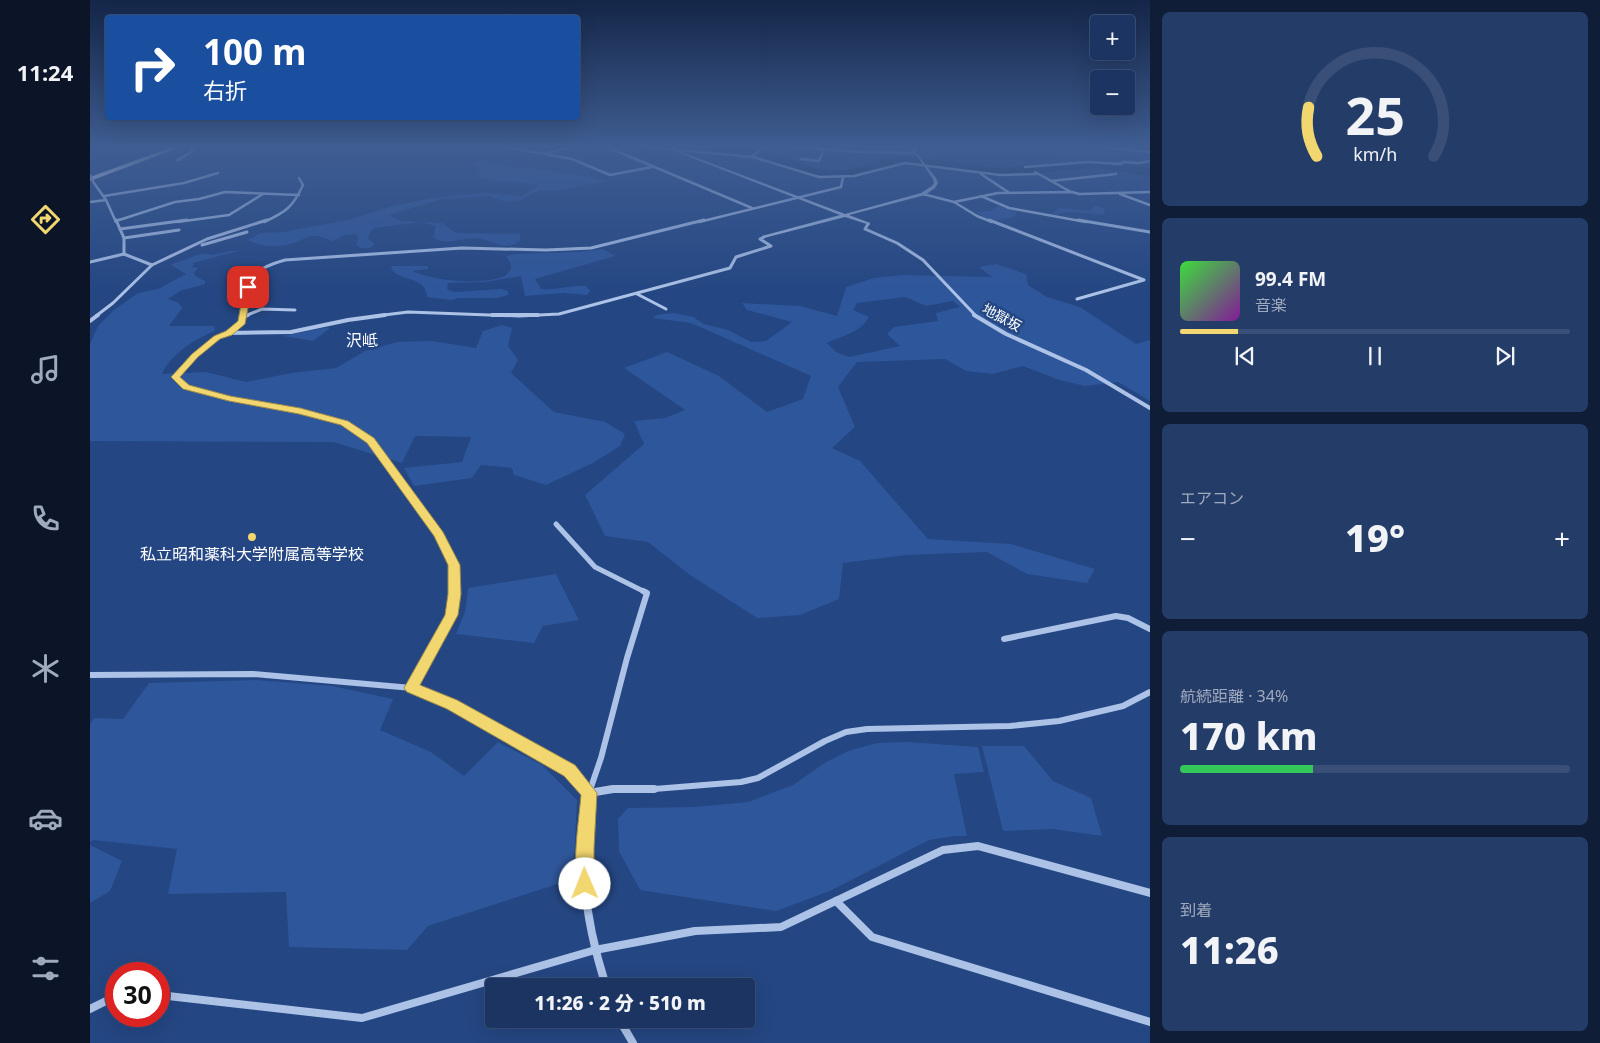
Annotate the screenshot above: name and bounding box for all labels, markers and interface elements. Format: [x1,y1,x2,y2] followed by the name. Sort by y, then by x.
[1090,15,1135,115] map controls
[1090,15,1135,60] button: +
[203,28,306,75] text: 100 m
[120,35,185,100] icon: right
[17,57,73,87] text: 11:24
[1090,70,1135,115] button: −
[203,75,247,105] text: 右折
[1345,79,1405,150] text: 25
[1353,142,1397,166] text: km/h
[28,202,63,237] icon: directions
[227,266,269,308] pin
[1255,266,1326,292] text: 99.4 FM
[234,273,262,301] icon: arrive
[1255,294,1287,316] text: 音楽
[979,299,1025,335] street label: 地獄坂
[346,329,378,351] district label: 沢岻
[1231,342,1259,370] icon: previous
[1361,342,1389,370] icon: pause
[1491,342,1519,370] icon: next
[28,352,63,387] icon: music
[1180,487,1244,509] text: エアコン
[28,501,63,536] icon: phone
[1345,511,1405,563] text: 19°
[1180,519,1196,557] text: −
[1554,519,1570,557] text: +
[246,531,258,543] marker: 私立昭和薬科大学附属高等学校
[140,543,364,565] place label: 私立昭和薬科大学附属高等学校
[28,651,63,686] icon: climate
[1180,685,1288,707] text: 航続距離 · 34%
[1180,709,1318,761] text: 170 km
[28,801,63,836] icon: car
[558,857,610,909] position arrow
[1180,899,1212,921] text: 到着
[1180,923,1279,975] text: 11:26
[28,951,63,986] icon: filters
[105,962,170,1027] speed limit sign: 30
[534,990,706,1016] text: 11:26 · 2 分 · 510 m

